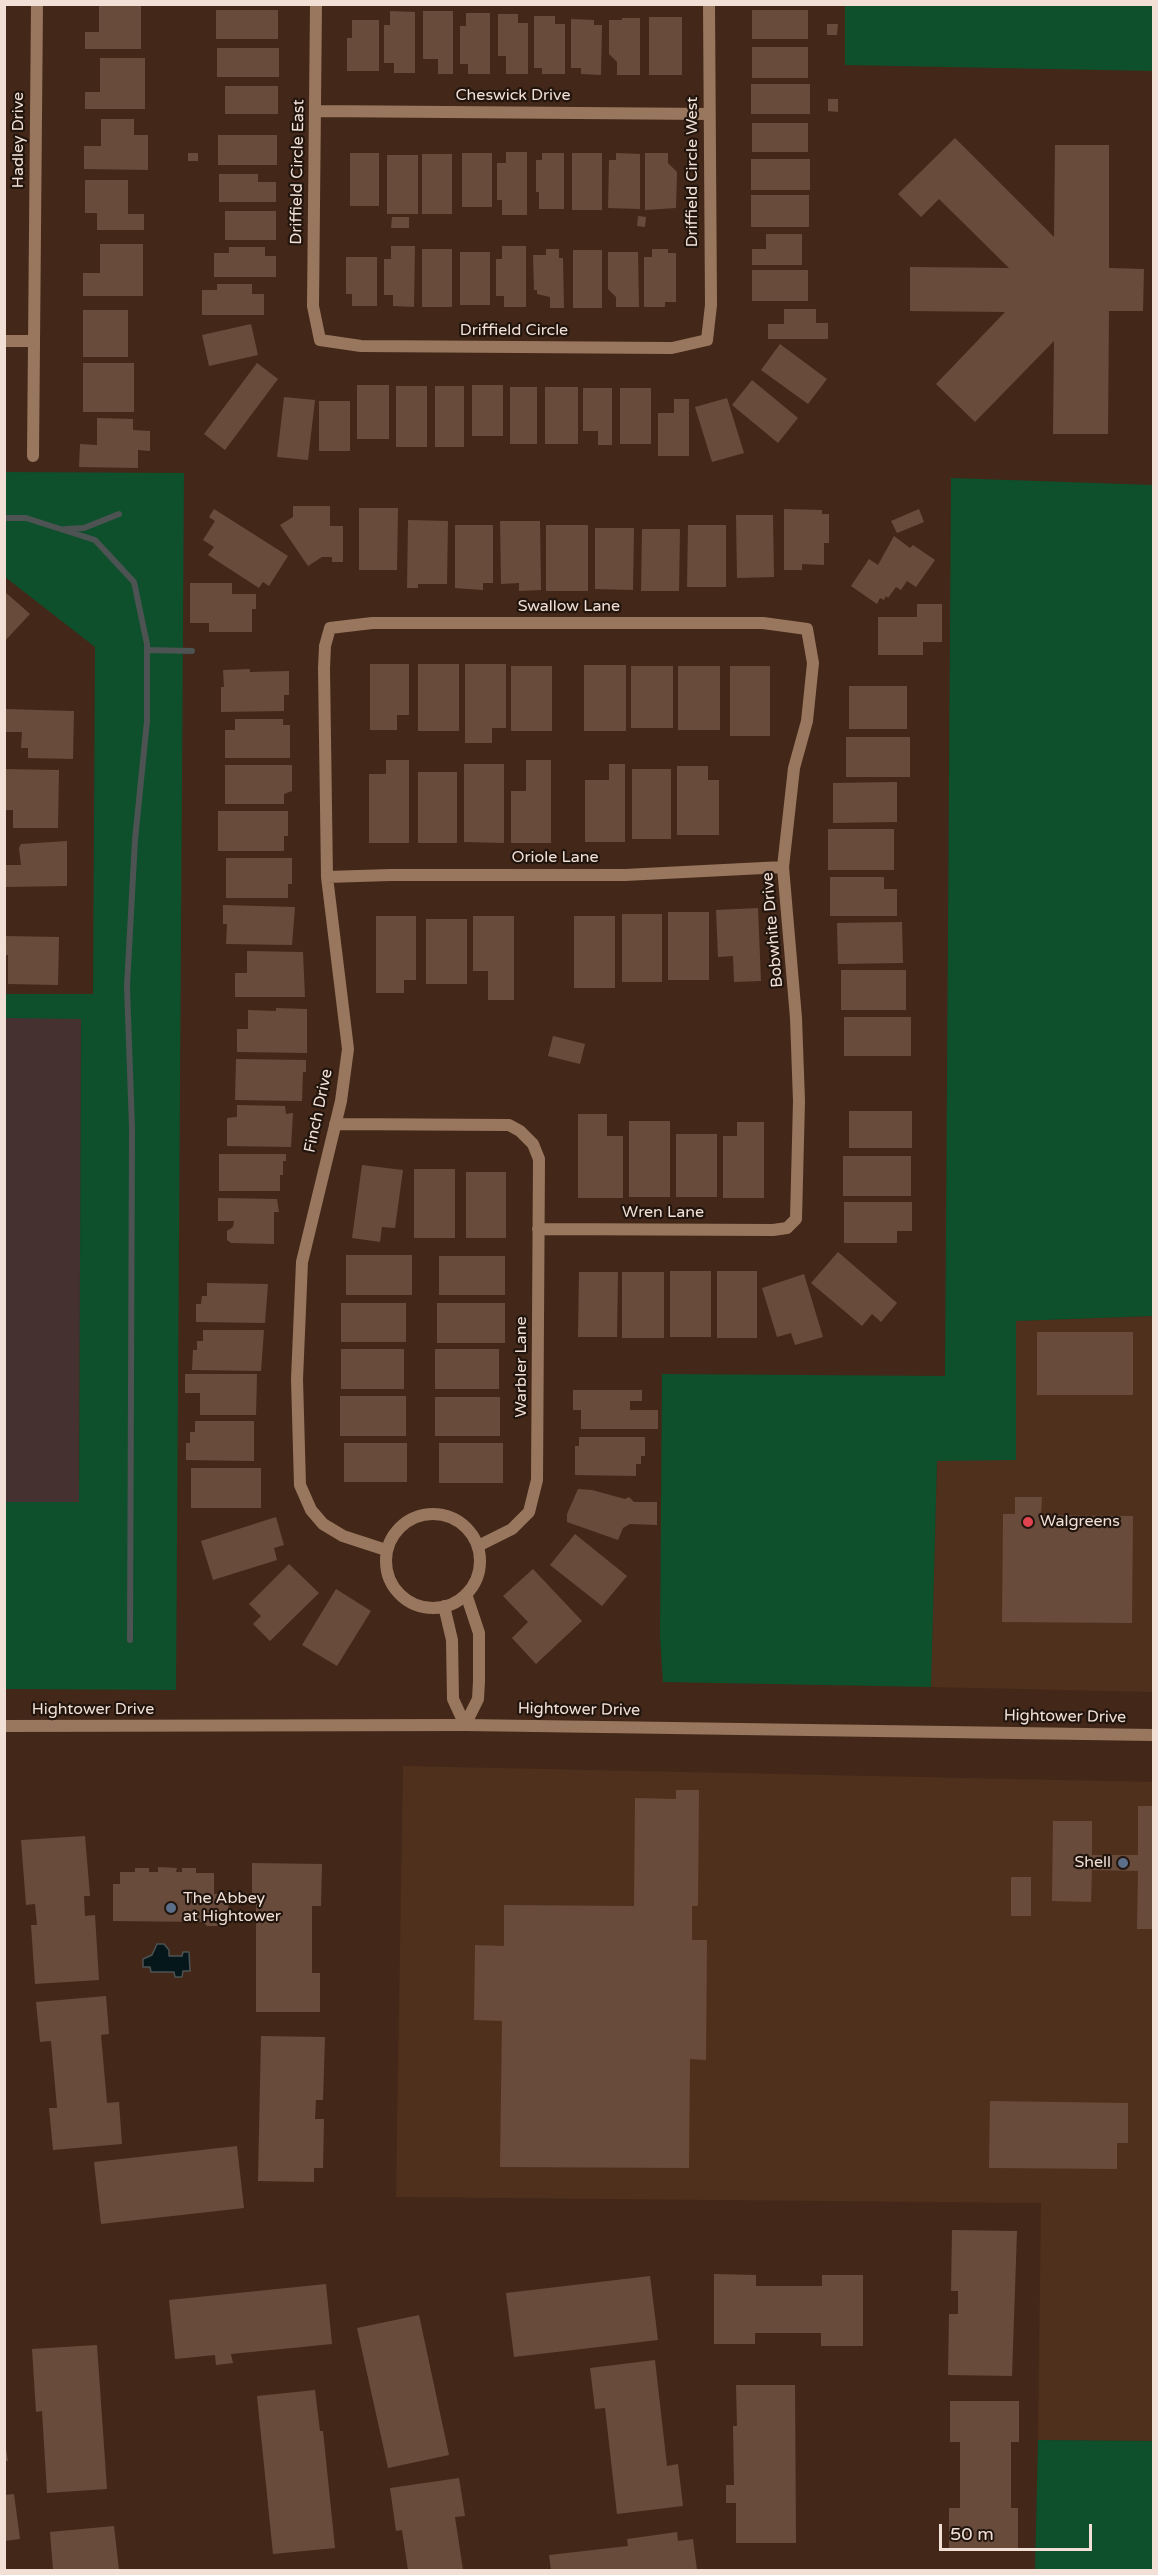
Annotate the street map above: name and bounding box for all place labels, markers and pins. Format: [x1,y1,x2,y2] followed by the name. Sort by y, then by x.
[1040,1512,1120,1532] place label: Walgreens
[1021,1515,1035,1529] marker: Walgreens
[1075,1853,1111,1873] place label: Shell
[1116,1856,1130,1870] marker: Shell
[183,1889,281,1927] place label: The Abbey at Hightower
[164,1901,178,1915] marker: The Abbey at Hightower

